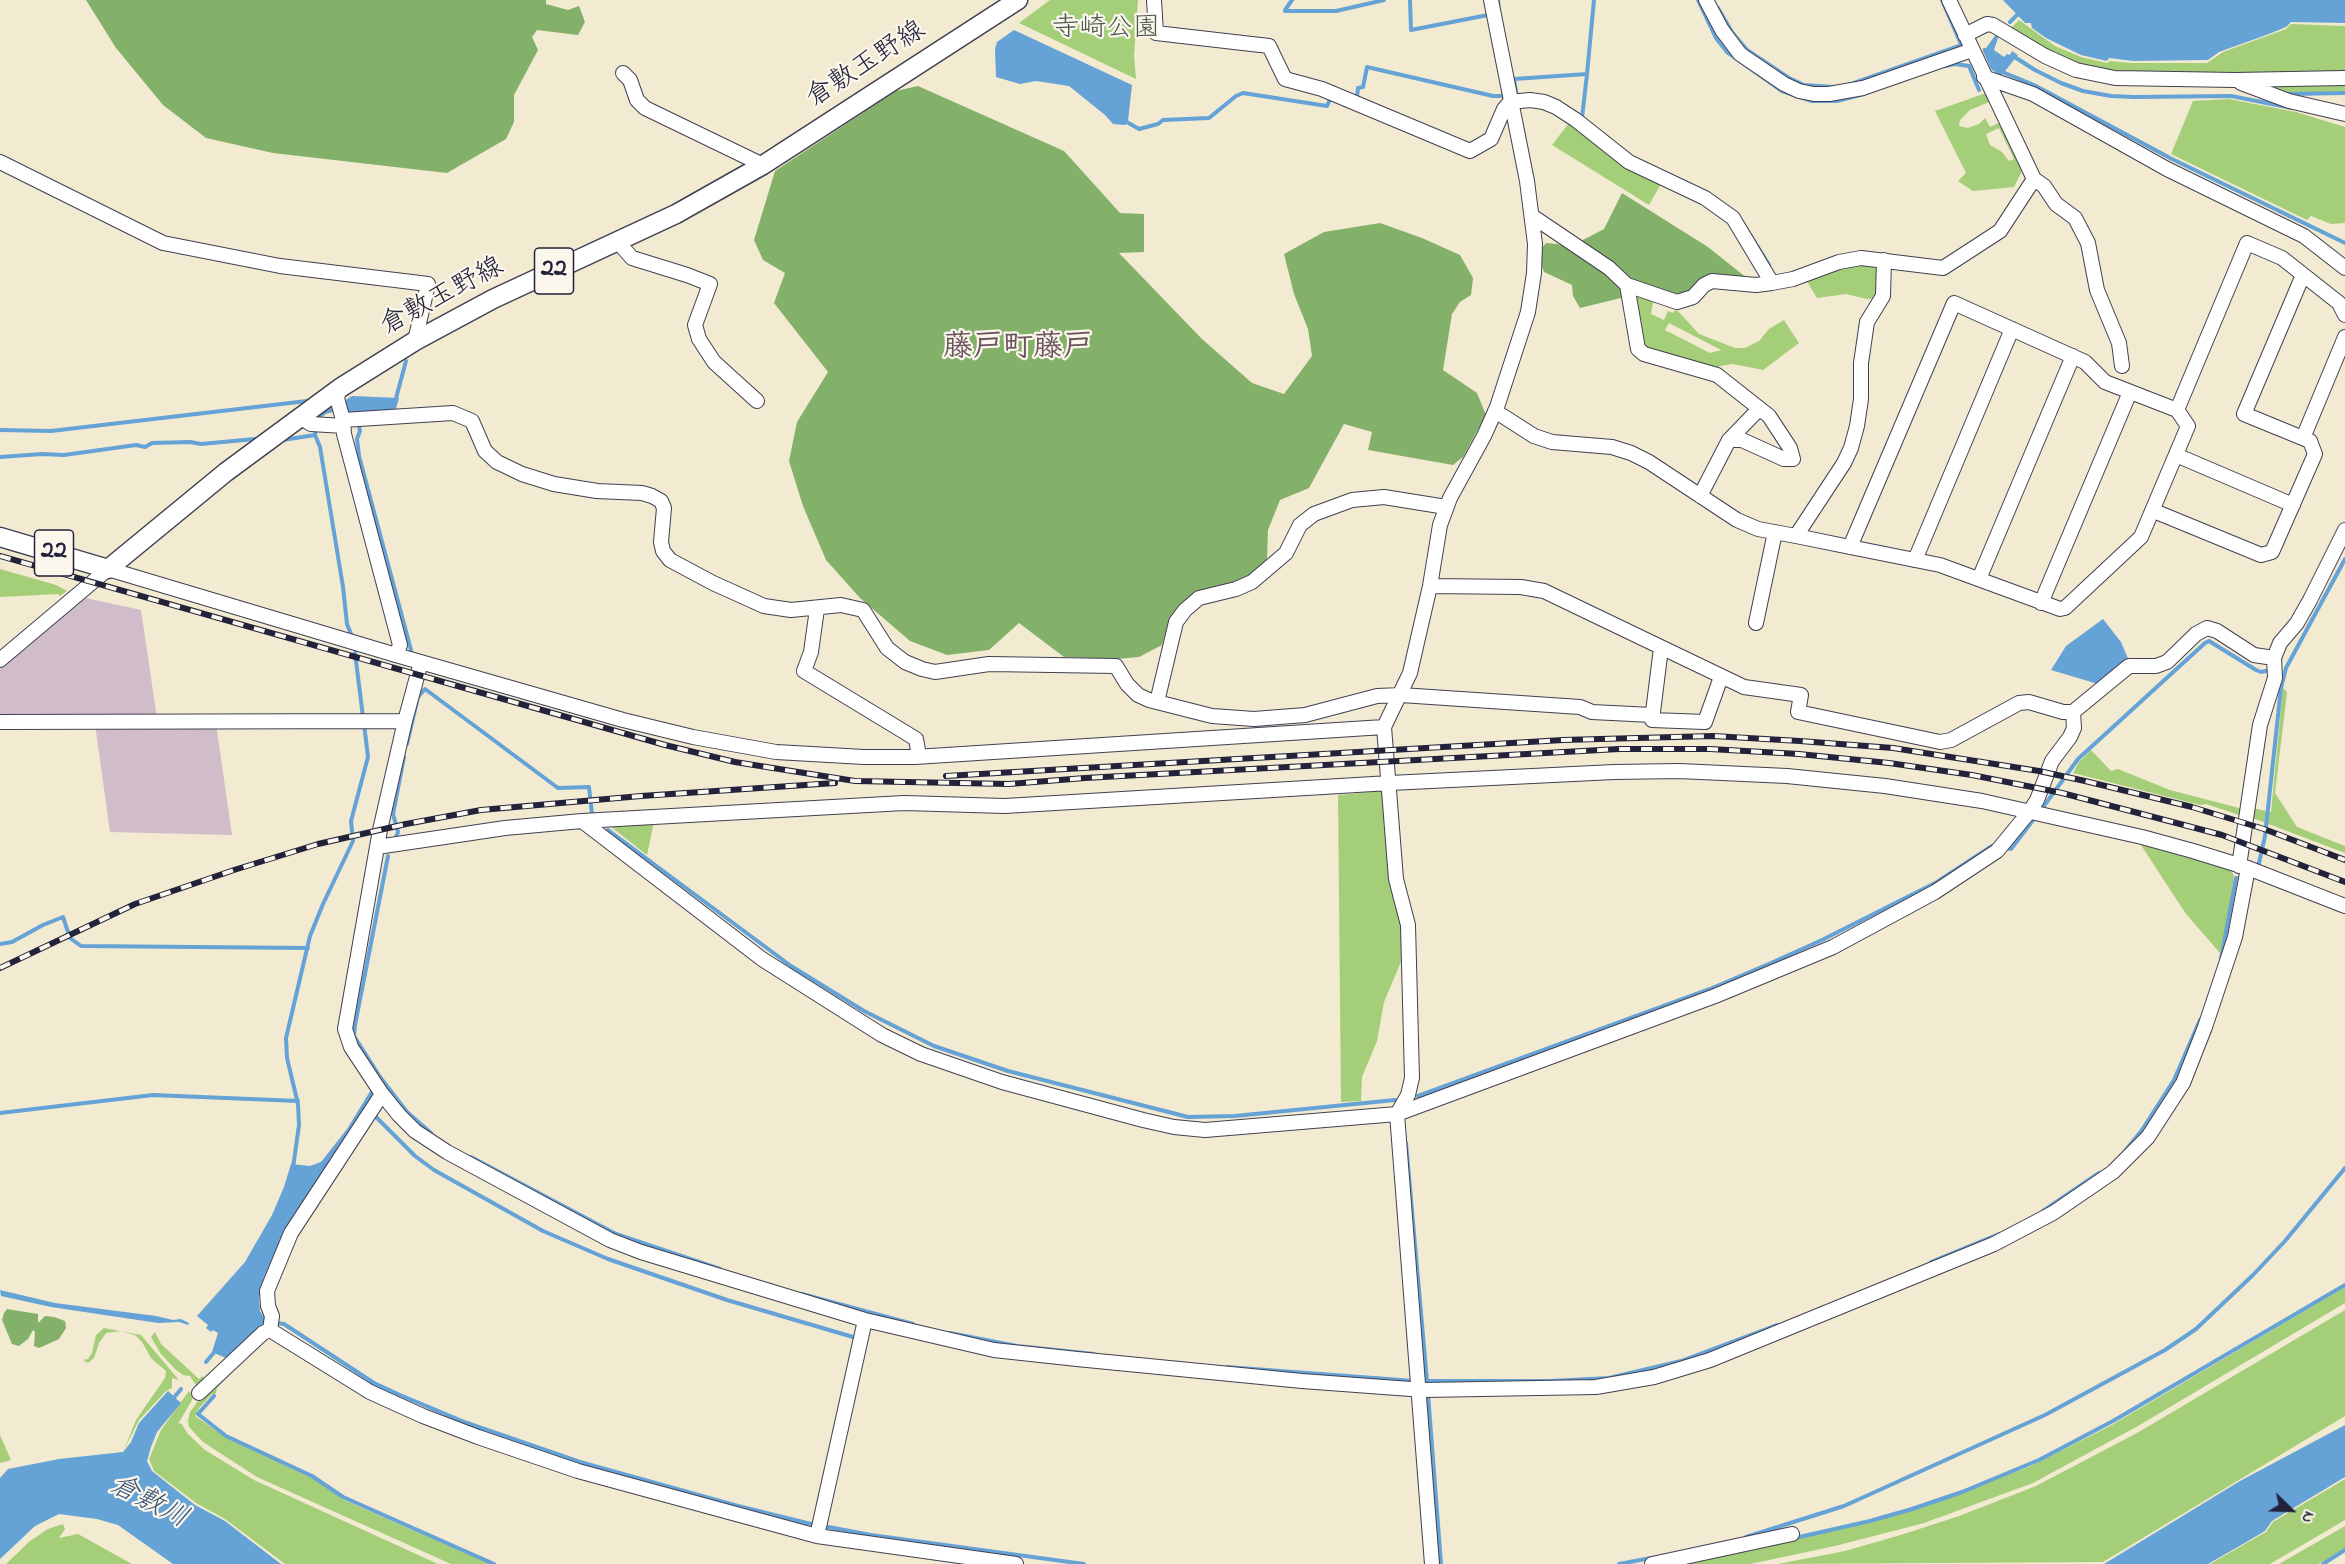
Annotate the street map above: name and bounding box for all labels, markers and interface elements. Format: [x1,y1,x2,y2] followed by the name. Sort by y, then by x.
[1052,15,1160,47] park label: 寺崎公園
[802,16,932,116] street label: 倉敷玉野線
[534,248,574,294] road number: 22
[376,252,510,344] street label: 倉敷玉野線
[943,332,1093,368] district label: 藤戸町藤戸
[34,530,74,576] road number: 22
[103,1470,193,1538] water label: 倉敷川
[2261,1480,2321,1540] north arrow
[2294,1507,2321,1527] text: N

